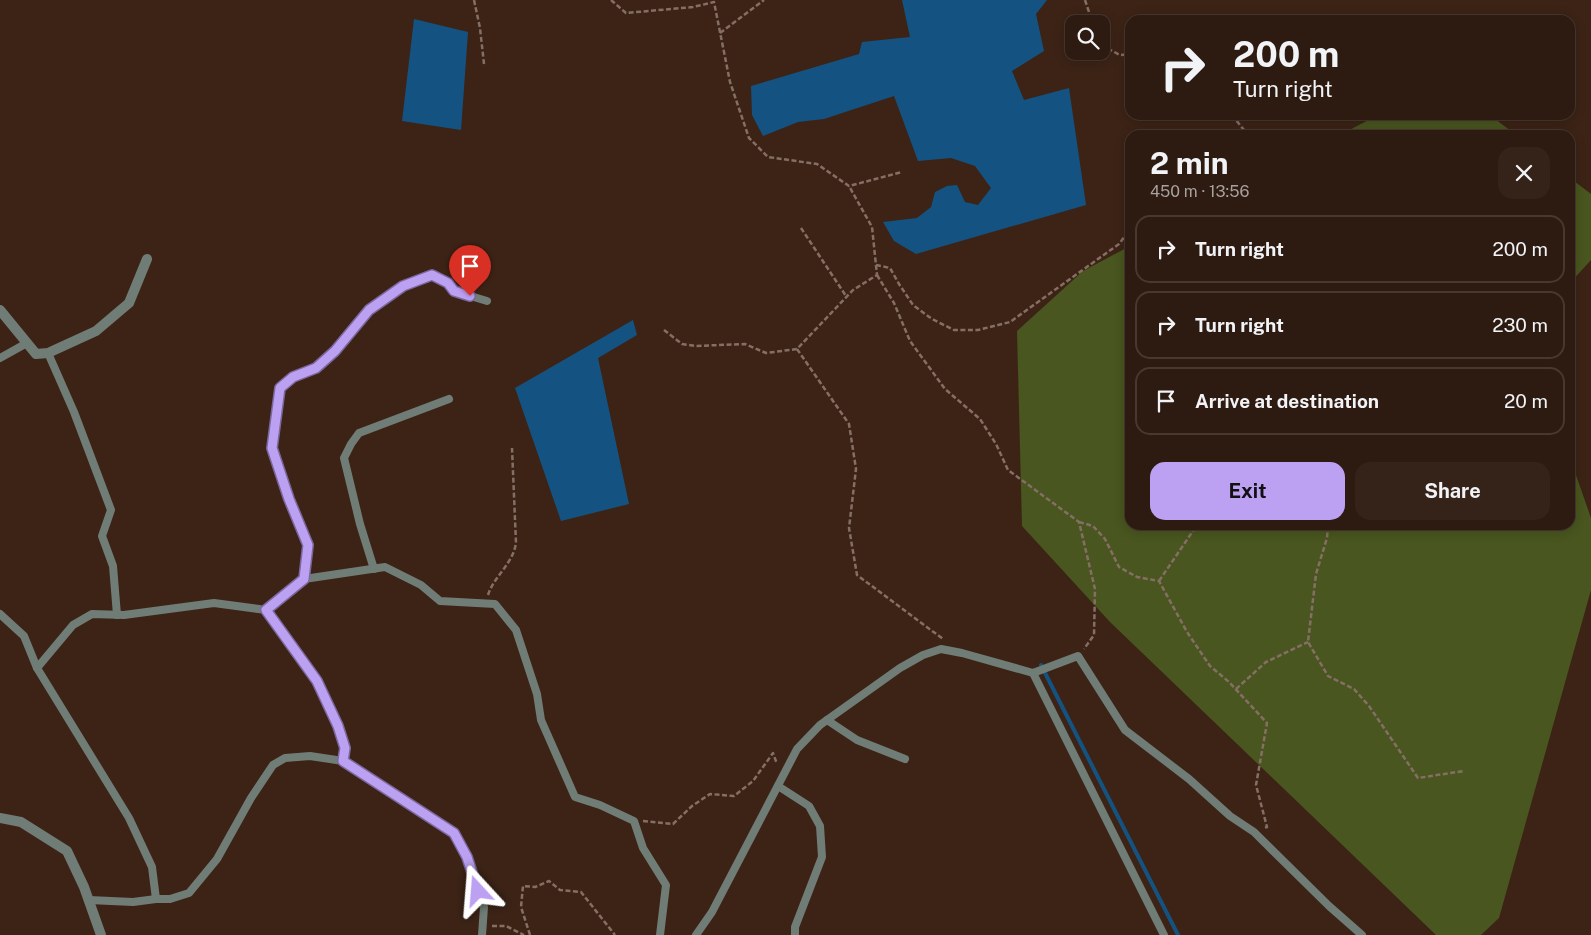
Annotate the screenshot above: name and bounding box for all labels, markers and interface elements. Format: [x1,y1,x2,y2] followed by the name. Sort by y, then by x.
[1065,15,1110,60] map controls
[1065,15,1110,60] button: search
[1233,34,1339,75] text: 200 m
[1150,35,1215,100] icon: right
[1233,76,1333,102] text: Turn right
[1150,145,1229,181] text: 2 min
[1498,147,1550,199] button: close
[1150,182,1249,201] text: 450 m · 13:56
[1152,235,1180,263] icon: right
[1195,238,1284,260] text: Turn right
[1492,238,1548,260] text: 200 m
[449,245,491,296] pin
[456,252,484,280] icon: arrive
[1152,311,1180,339] icon: right
[1195,314,1284,336] text: Turn right
[1492,314,1548,336] text: 230 m
[1152,387,1180,415] icon: arrive
[1195,390,1379,412] text: Arrive at destination
[1504,390,1548,412] text: 20 m
[1150,462,1345,520] button: Exit
[1355,462,1550,520] button: Share
[451,864,503,916] position arrow

